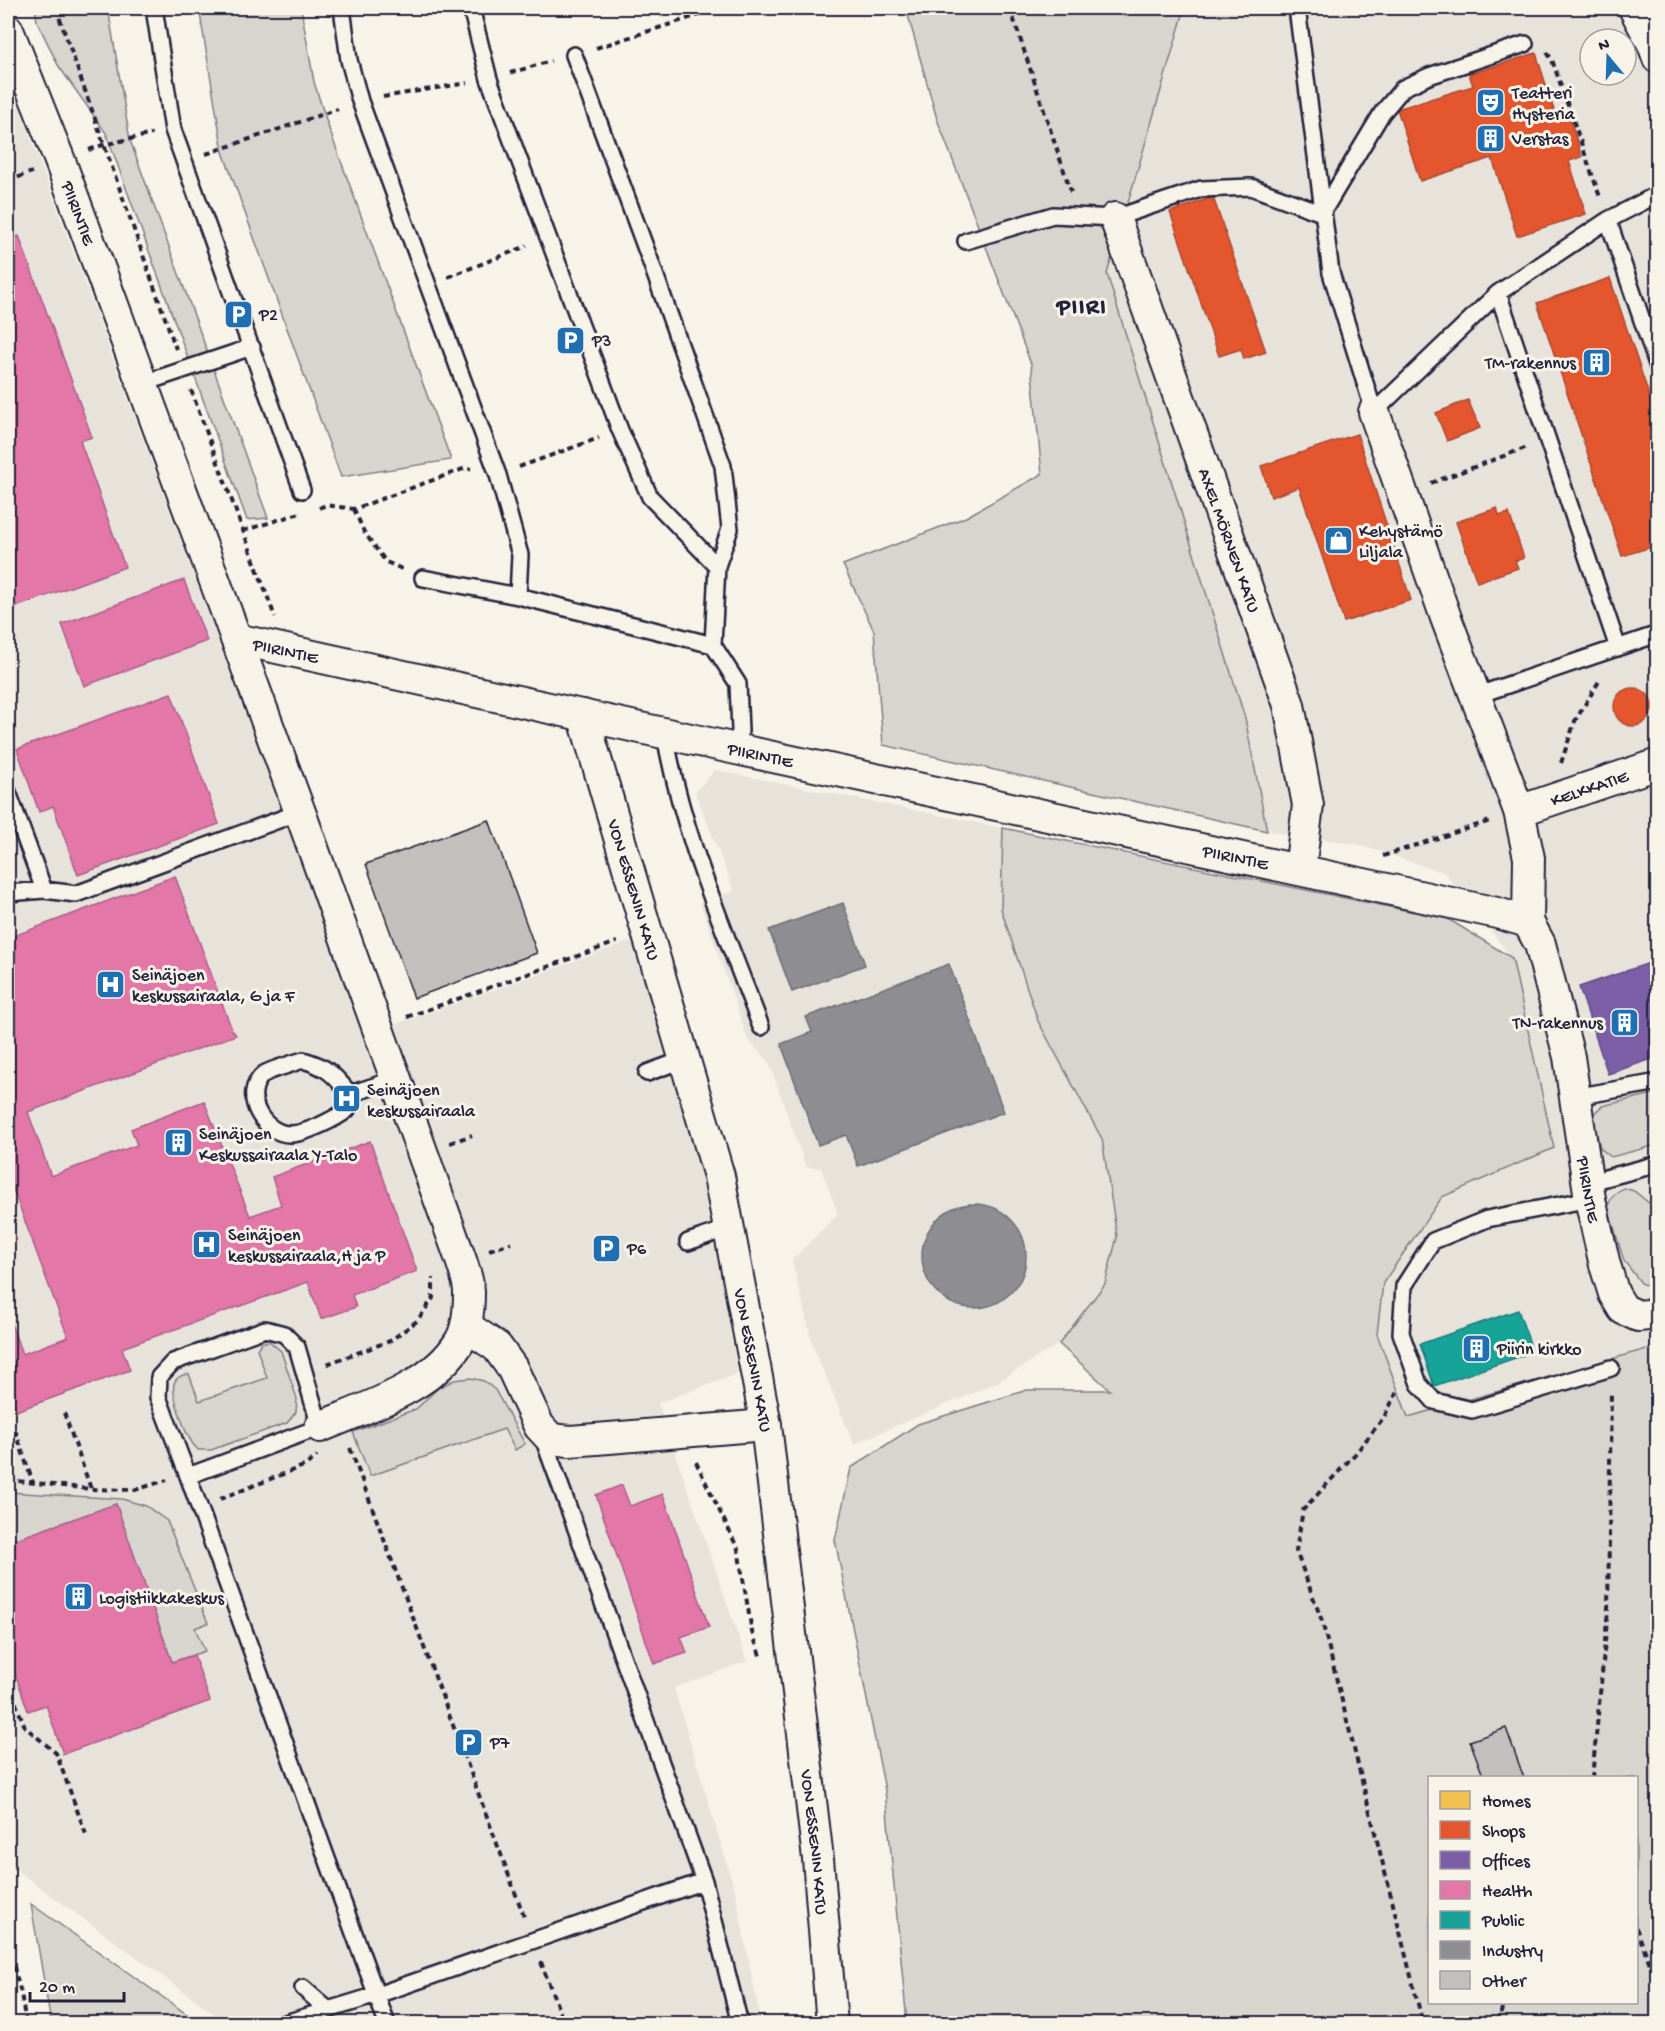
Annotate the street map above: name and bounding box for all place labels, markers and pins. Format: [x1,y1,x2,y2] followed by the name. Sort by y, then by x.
[1511,84,1576,126] place label: Teatteri Hysteria
[1475,86,1507,118] theatre icon: Teatteri Hysteria
[1475,122,1507,154] building icon: Verstas
[1511,130,1570,151] place label: Verstas
[222,298,254,330] parking icon: P2
[258,306,278,327] place label: P2
[555,324,587,356] parking icon: P3
[591,332,611,353] place label: P3
[1581,346,1613,378] building icon: TM-rakennus
[1484,354,1577,375] place label: TM-rakennus
[1359,522,1443,564] place label: Kehystämö Liljala
[1322,524,1354,556] shop icon: Kehystämö Liljala
[132,966,295,1008] place label: Seinäjoen keskussairaala, G ja F
[95,968,127,1000] hospital icon: Seinäjoen keskussairaala, G ja F
[1608,1006,1640,1038] building icon: TN-rakennus
[1512,1014,1604,1035] place label: TN-rakennus
[367,1081,476,1123] place label: Seinäjoen keskussairaala
[330,1083,362,1115] hospital icon: Seinäjoen keskussairaala
[199,1125,357,1167] place label: Seinäjoen Keskussairaala Y-Talo
[162,1127,194,1159] building icon: Seinäjoen Keskussairaala Y-Talo
[228,1226,387,1268] place label: Seinäjoen keskussairaala,H ja P
[191,1228,223,1260] hospital icon: Seinäjoen keskussairaala,H ja P
[590,1232,622,1264] parking icon: P6
[626,1240,647,1261] place label: P6
[1460,1332,1492,1364] building icon: Piirin kirkko
[1496,1340,1582,1361] place label: Piirin kirkko
[62,1581,94,1613] building icon: Logistiikkakeskus
[99,1589,225,1610] place label: Logistiikkakeskus
[453,1726,485,1758] parking icon: P7
[489,1734,510,1755] place label: P7

